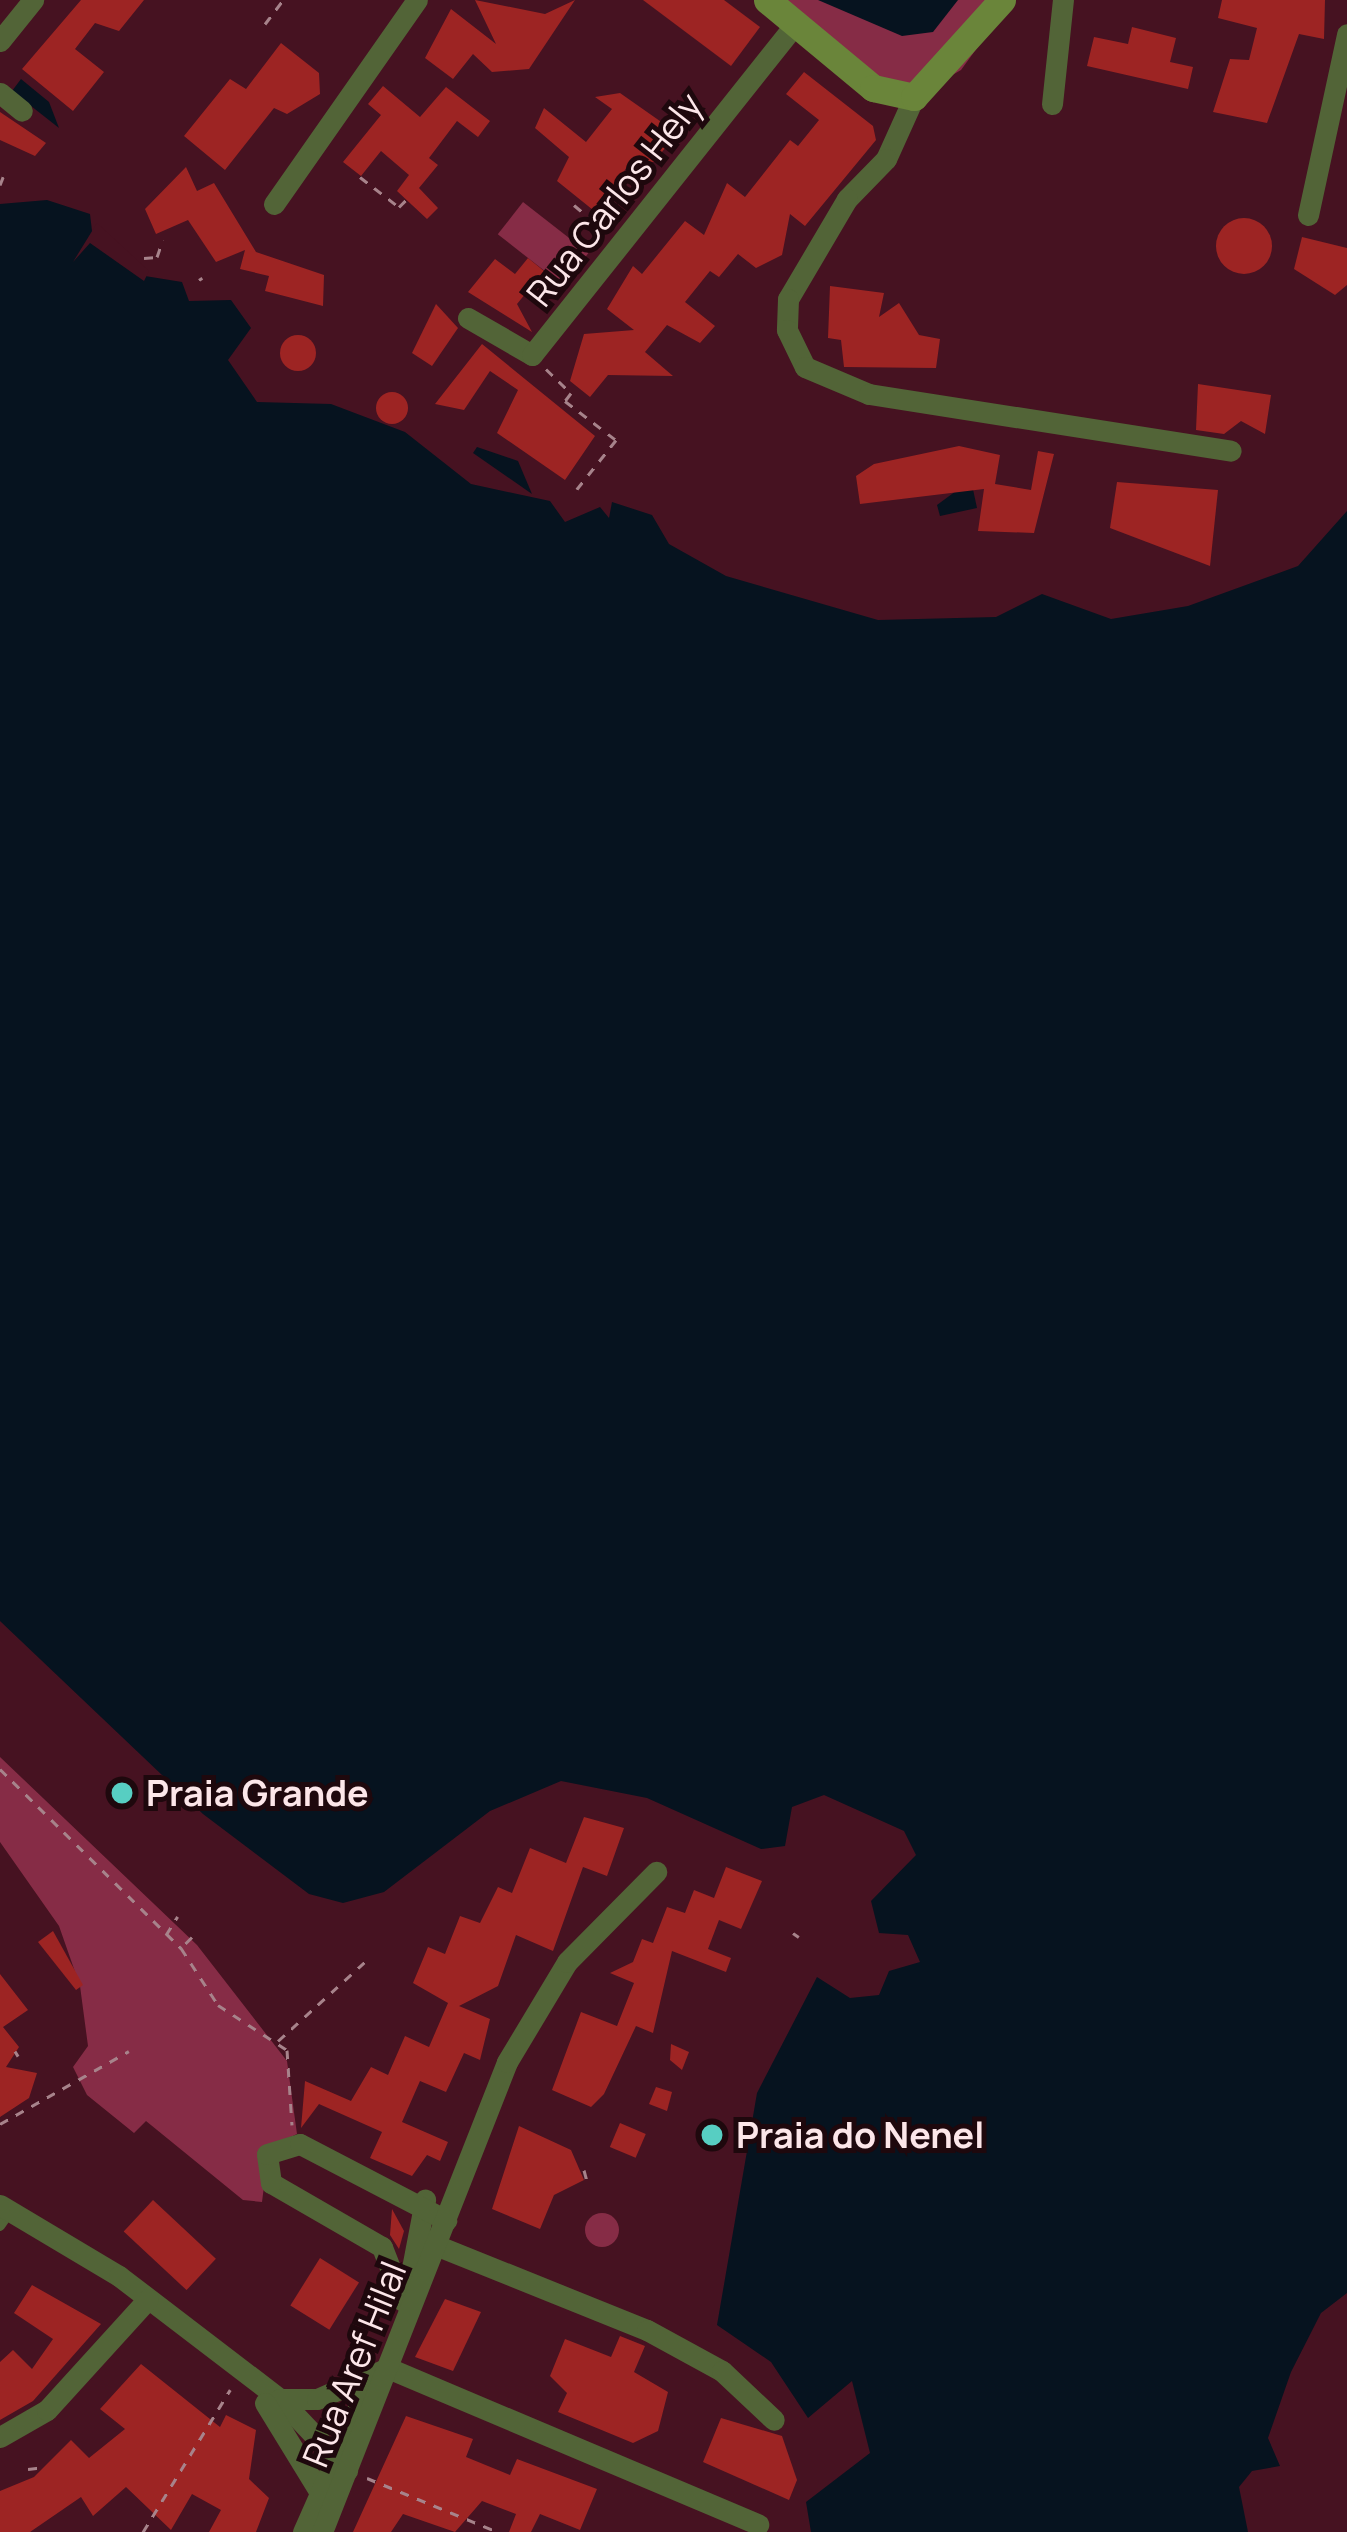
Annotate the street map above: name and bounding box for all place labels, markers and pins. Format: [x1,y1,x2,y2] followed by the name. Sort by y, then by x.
[146,1771,369,1815] place label: Praia Grande
[109,1780,135,1806] marker: Praia Grande
[736,2113,984,2157] place label: Praia do Nenel
[699,2122,725,2148] marker: Praia do Nenel

